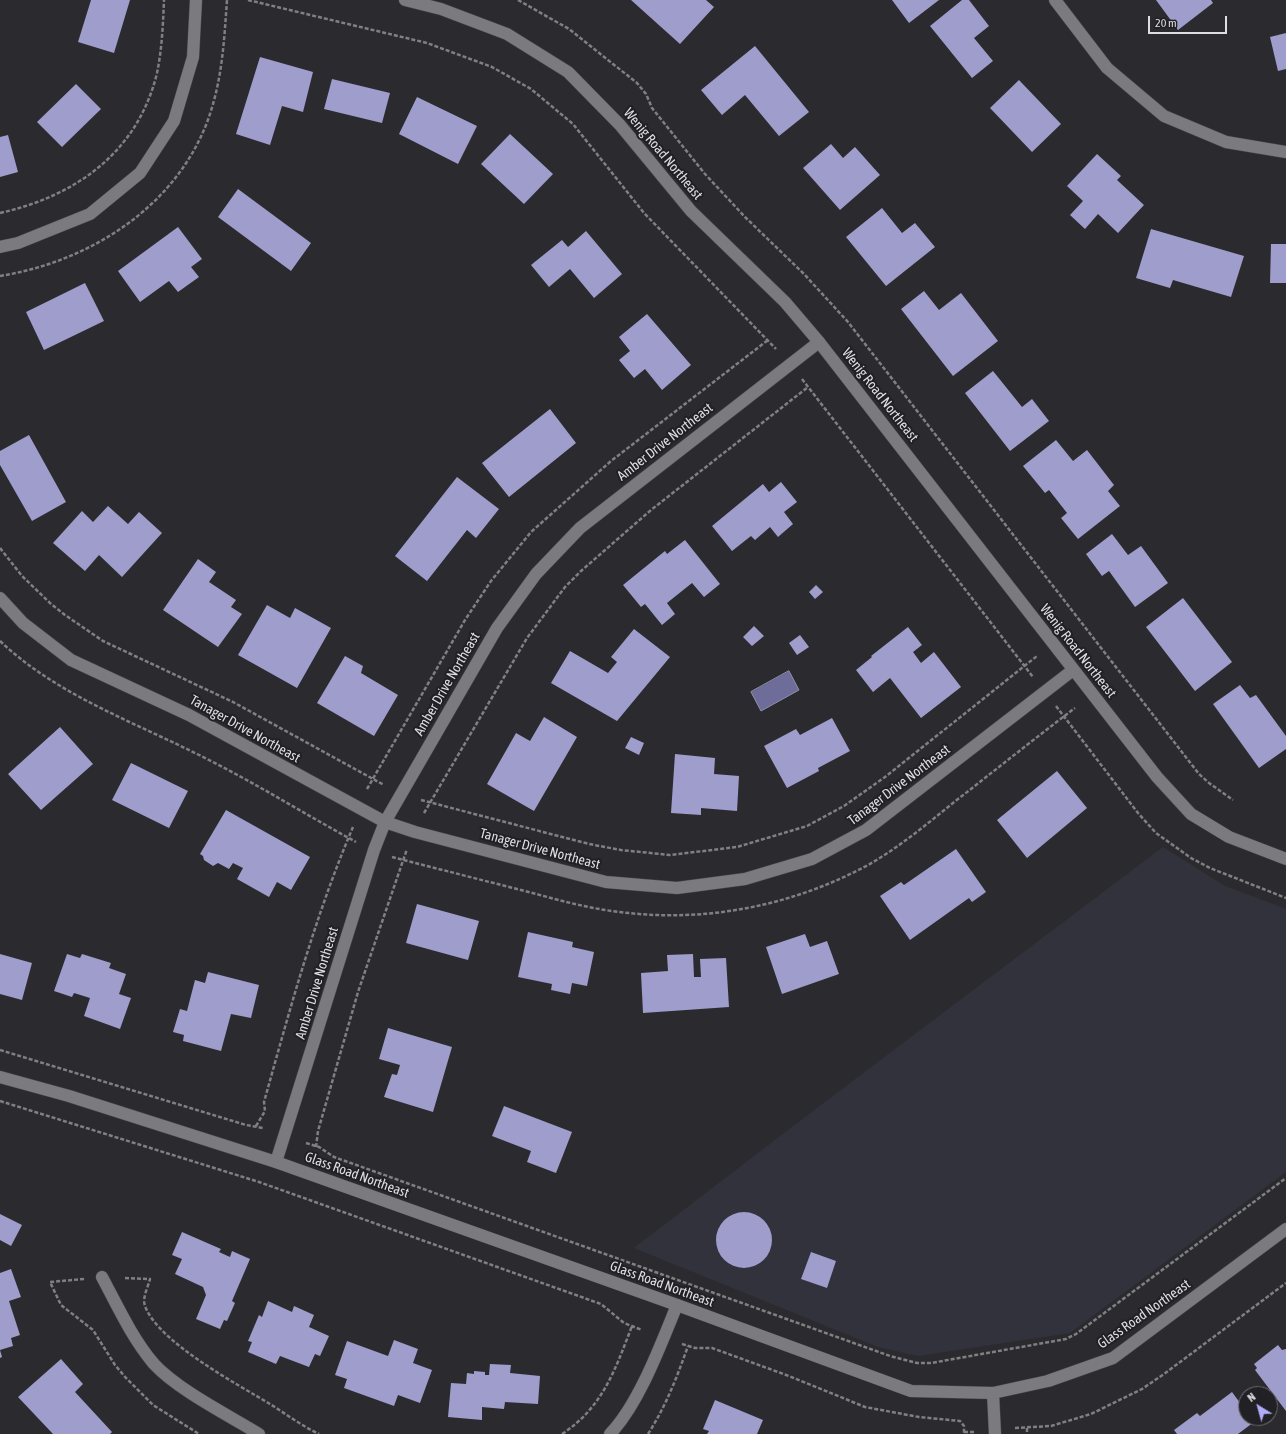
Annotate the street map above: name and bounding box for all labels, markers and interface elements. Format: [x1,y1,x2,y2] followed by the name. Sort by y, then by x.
[1150,8,1229,34] scale bar
[1155,16,1177,30] text: 20 m
[620,105,706,203] street label: Wenig Road Northeast
[838,345,922,445] street label: Wenig Road Northeast
[614,399,716,485] street label: Amber Drive Northeast
[1036,601,1120,701] street label: Wenig Road Northeast
[411,629,483,739] street label: Amber Drive Northeast
[187,692,303,766] street label: Tanager Drive Northeast
[845,741,953,829] street label: Tanager Drive Northeast
[478,825,602,873] street label: Tanager Drive Northeast
[292,925,342,1041] street label: Amber Drive Northeast
[303,1148,411,1202] street label: Glass Road Northeast
[608,1257,716,1311] street label: Glass Road Northeast
[1094,1276,1194,1352] street label: Glass Road Northeast
[1238,1386,1278,1426] north arrow
[1245,1390,1258,1404] text: N

